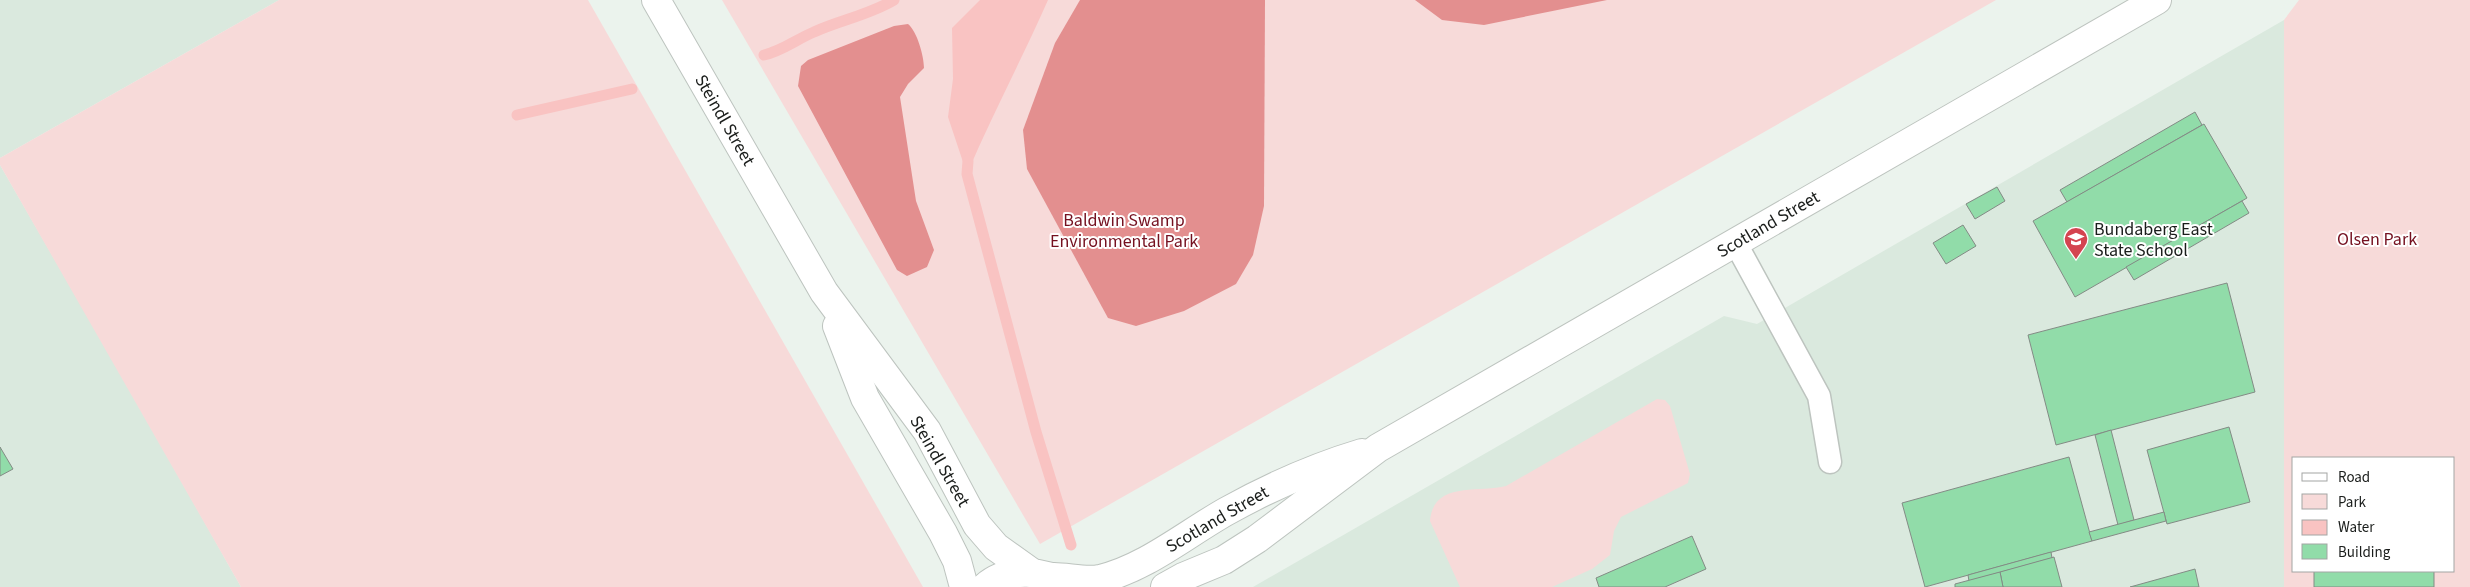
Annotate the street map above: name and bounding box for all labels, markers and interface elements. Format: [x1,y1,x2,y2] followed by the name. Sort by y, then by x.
[688,70,761,170] street label: Steindl Street
[1712,185,1824,264] street label: Scotland Street
[1050,208,1198,254] park label: Baldwin Swamp Environmental Park
[2094,217,2213,263] place label: Bundaberg East State School
[2063,226,2089,260] school or university icon: Bundaberg East State School
[2337,227,2417,252] park label: Olsen Park
[903,411,976,511] street label: Steindl Street
[2292,457,2455,572] legend
[2338,467,2370,488] text: Road
[1161,480,1273,559] street label: Scotland Street
[2338,492,2367,513] text: Park
[2338,517,2375,538] text: Water
[2338,542,2391,563] text: Building

